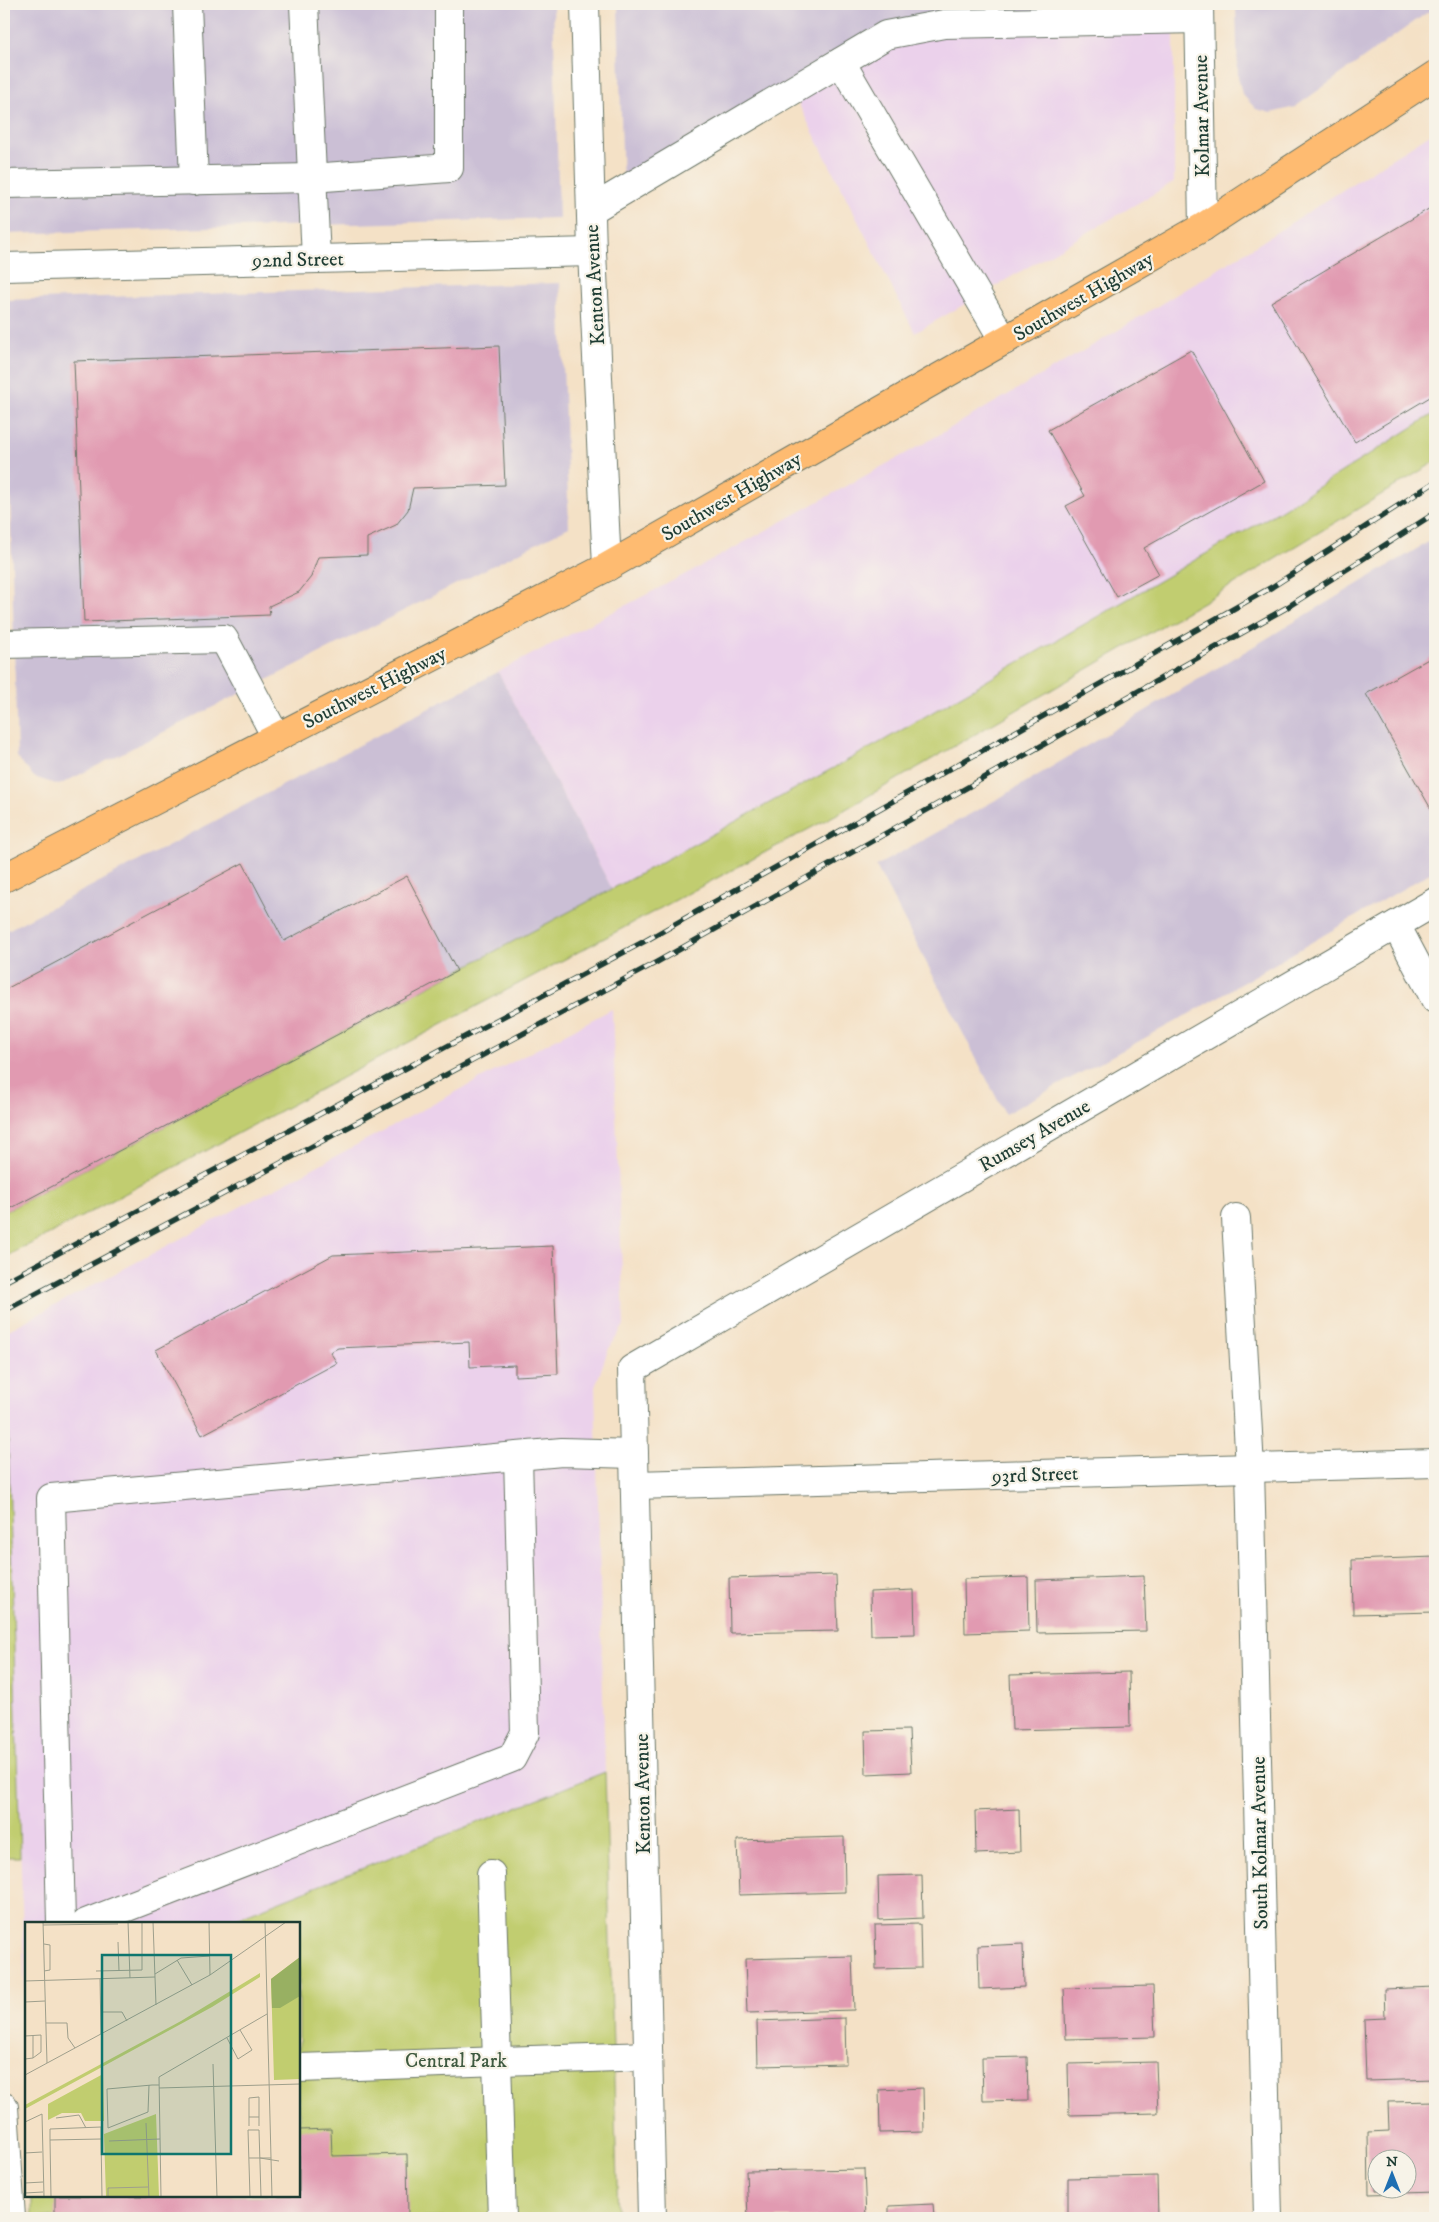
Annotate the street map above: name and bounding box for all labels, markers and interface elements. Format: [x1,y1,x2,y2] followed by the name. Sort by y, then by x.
[1189,55,1216,177] street label: Kolmar Avenue
[580,224,611,346] street label: Kenton Avenue
[251,247,344,274] street label: 92nd Street
[1009,247,1159,348] street label: Southwest Highway
[657,447,807,548] street label: Southwest Highway
[299,641,451,735] street label: Southwest Highway
[975,1094,1095,1178] street label: Rumsey Avenue
[990,1461,1079,1490] street label: 93rd Street
[630,1733,657,1855] street label: Kenton Avenue
[1246,1756,1275,1930] street label: South Kolmar Avenue
[25,1922,300,2197] inset map
[405,2049,507,2074] park label: Central Park
[1366,2150,1416,2200] north arrow
[1386,2153,1398,2171] text: N

